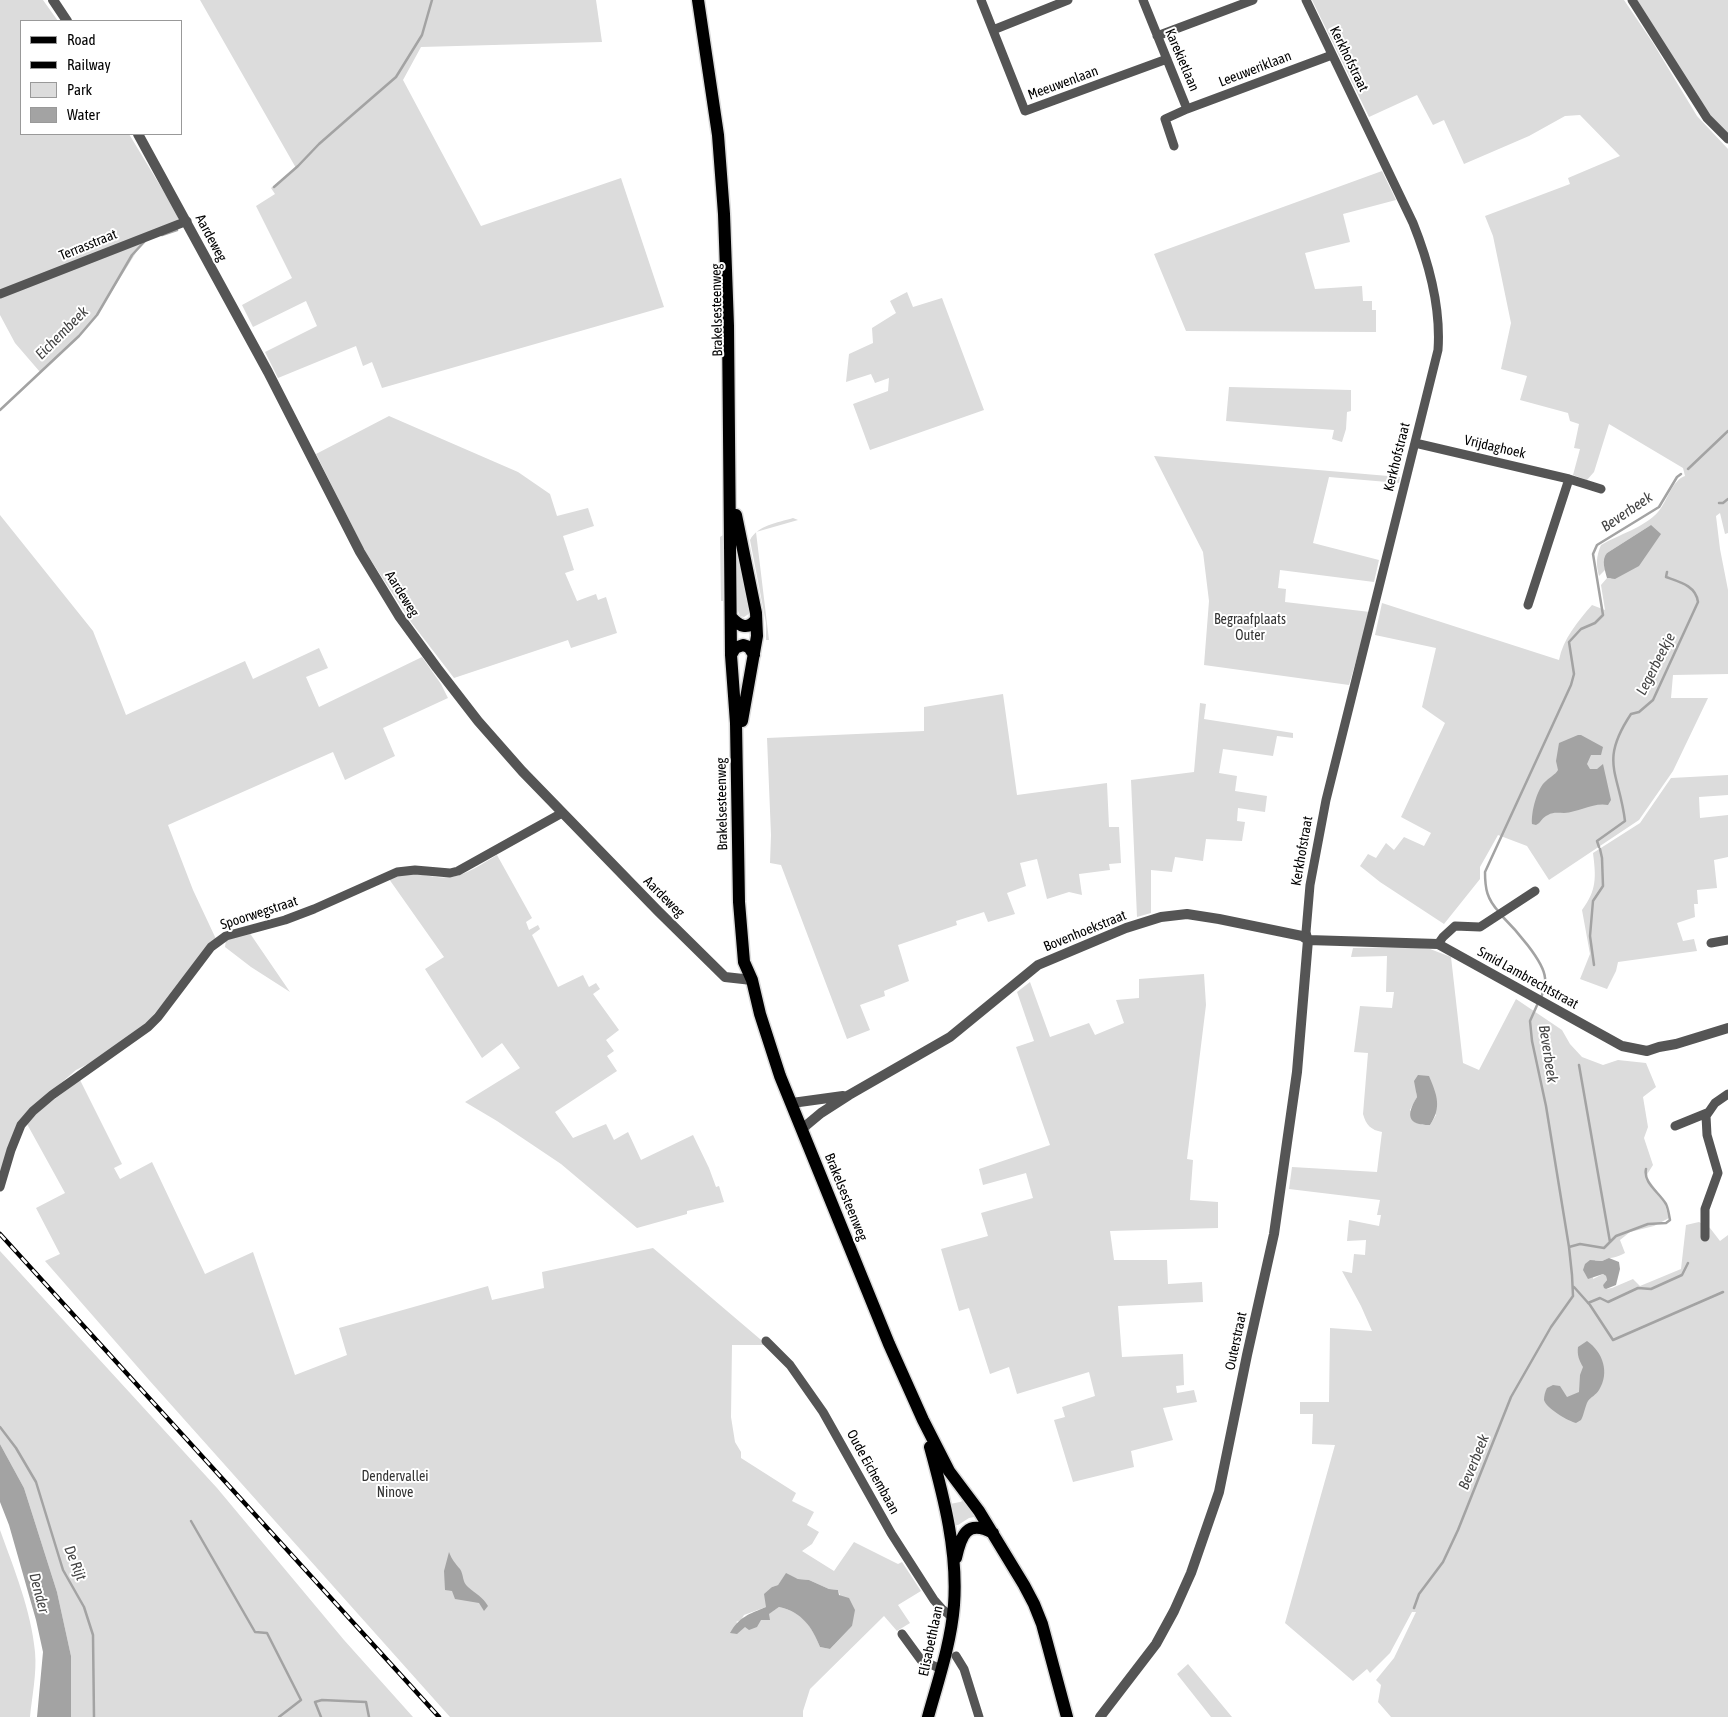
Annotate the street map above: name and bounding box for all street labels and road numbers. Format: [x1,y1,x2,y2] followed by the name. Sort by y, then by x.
[1326,24,1372,94] street label: Kerkhofstraat
[1161,26,1203,94] street label: Karekietlaan
[1216,47,1294,91] street label: Leeuweriklaan
[1026,63,1100,103] street label: Meeuwenlaan
[192,212,230,264] street label: Aardeweg
[57,226,119,264] street label: Terrasstraat
[708,263,726,357] street label: Brakelsesteenweg
[1380,421,1414,493] street label: Kerkhofstraat
[1463,432,1527,462] street label: Vrijdaghoek
[381,568,423,620] street label: Aardeweg
[713,757,731,851] street label: Brakelsesteenweg
[1288,815,1316,887] street label: Kerkhofstraat
[640,873,688,921] street label: Aardeweg
[218,893,300,933] street label: Spoorwegstraat
[1041,907,1129,955] street label: Bovenhoekstraat
[1475,943,1581,1013] street label: Smid Lambrechtstraat
[821,1151,871,1243] street label: Brakelsesteenweg
[1222,1310,1250,1372] street label: Outerstraat
[843,1427,903,1517] street label: Oude Eichembaan
[915,1604,947,1678] street label: Elisabethlaan

